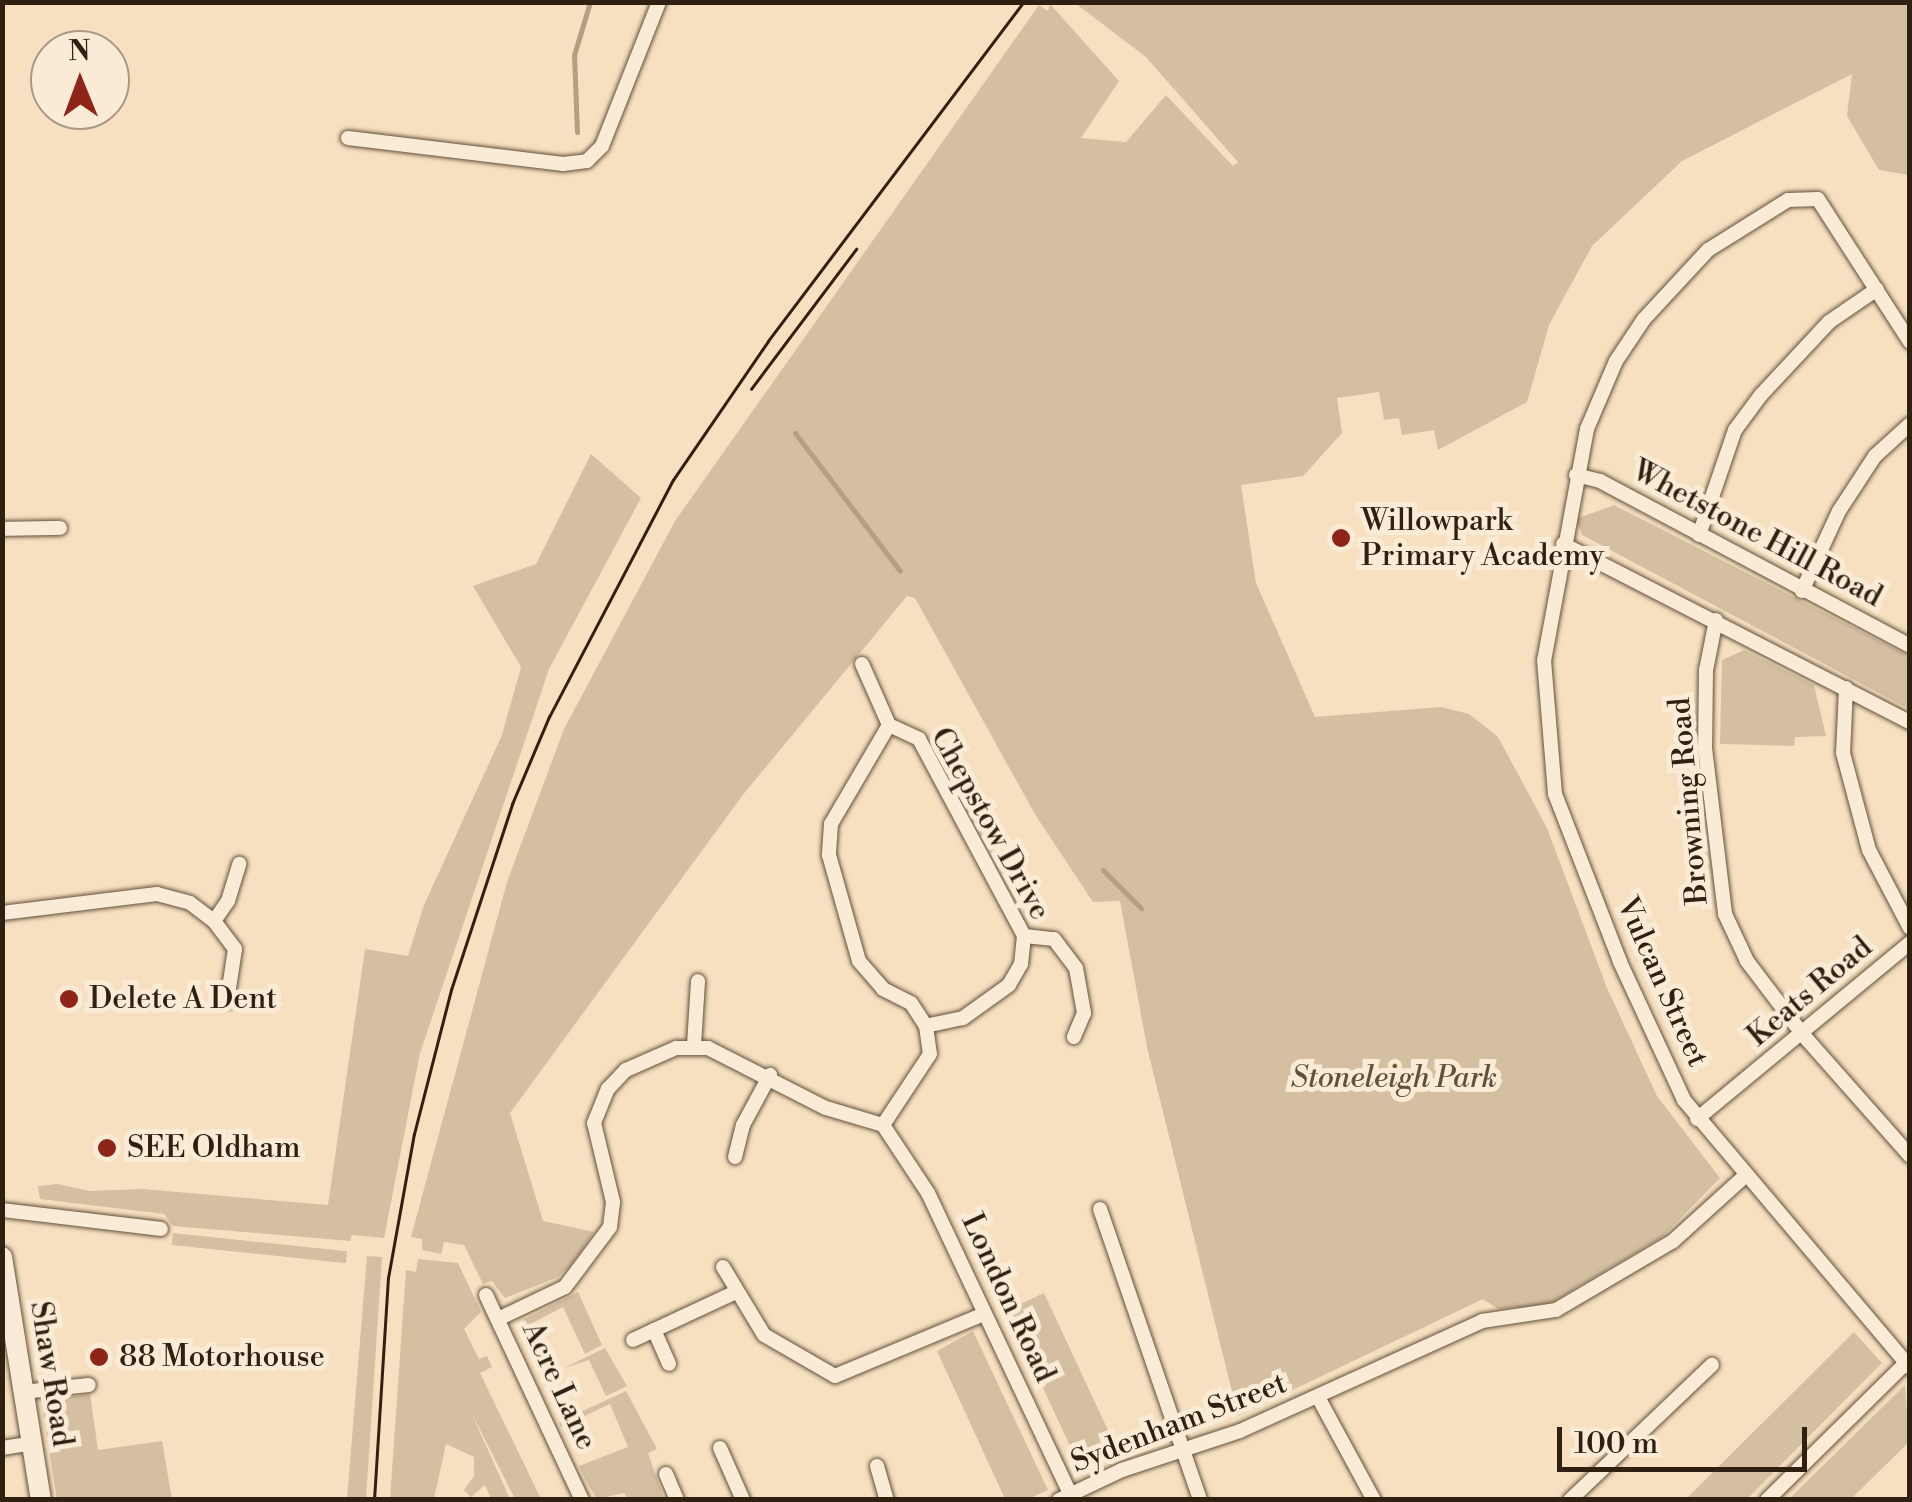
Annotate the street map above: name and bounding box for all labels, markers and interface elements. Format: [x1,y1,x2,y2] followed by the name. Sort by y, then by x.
[30,30,130,130] north arrow
[68,34,91,69] text: N
[1626,453,1888,615] street label: Whetstone Hill Road
[1361,503,1604,574] place label: Willowpark Primary Academy
[1330,527,1352,549] marker: Willowpark Primary Academy
[1662,696,1716,906] street label: Browning Road
[922,722,1058,926] street label: Chepstow Drive
[1609,892,1715,1072] street label: Vulcan Street
[1740,929,1880,1055] street label: Keats Road
[89,981,277,1017] place label: Delete A Dent
[58,988,80,1010] marker: Delete A Dent
[1291,1060,1497,1096] park label: Stoneleigh Park
[127,1130,301,1166] place label: SEE Oldham
[96,1137,118,1159] marker: SEE Oldham
[953,1208,1063,1388] street label: London Road
[22,1299,80,1449] street label: Shaw Road
[514,1316,604,1456] street label: Acre Lane
[119,1339,325,1375] place label: 88 Motorhouse
[88,1346,110,1368] marker: 88 Motorhouse
[1066,1365,1292,1481] street label: Sydenham Street
[1562,1407,1812,1469] scale bar
[1574,1425,1658,1463] text: 100 m

